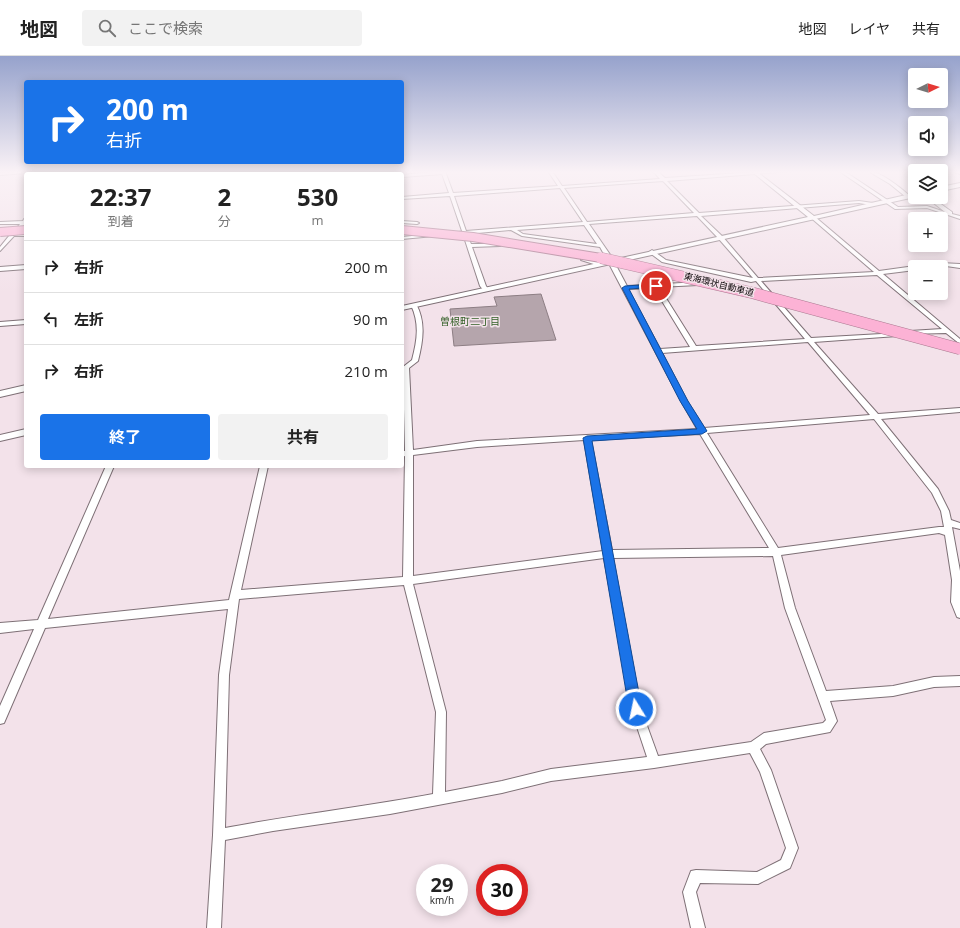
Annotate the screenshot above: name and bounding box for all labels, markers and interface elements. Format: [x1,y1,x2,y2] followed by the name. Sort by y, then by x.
[82,10,362,46] search box
[20,16,58,42] text: 地図
[96,17,118,39] icon: search
[128,18,203,38] text: ここで検索
[798,19,826,38] text: 地図
[848,19,890,38] text: レイヤ
[912,19,940,38] text: 共有
[908,68,948,108] north arrow
[908,68,948,300] map controls
[106,90,189,128] text: 200 m
[40,96,92,148] icon: right
[908,116,948,156] button: sound
[106,128,142,152] text: 右折
[908,164,948,204] button: layers
[90,180,152,213] text: 22:37
[217,180,231,213] text: 2
[297,180,338,213] text: 530
[312,211,324,229] text: m
[108,212,134,230] text: 到着
[218,212,231,230] text: 分
[908,212,948,252] button: +
[40,256,62,278] icon: right
[74,257,104,277] text: 右折
[344,257,388,277] text: 200 m
[908,260,948,300] button: −
[639,269,673,303] pin
[682,269,756,299] street label: 東海環状自動車道
[645,275,667,297] icon: arrive
[40,308,62,330] icon: left
[74,309,104,329] text: 左折
[353,309,388,329] text: 90 m
[440,314,500,328] district label: 曽根町二丁目
[40,360,62,382] icon: right
[74,361,104,381] text: 右折
[344,361,388,381] text: 210 m
[40,414,210,460] button: 終了
[218,414,388,460] button: 共有
[615,688,657,730] position arrow
[476,864,528,916] speed limit sign: 30
[431,871,453,898] text: 29
[430,893,454,907] text: km/h

